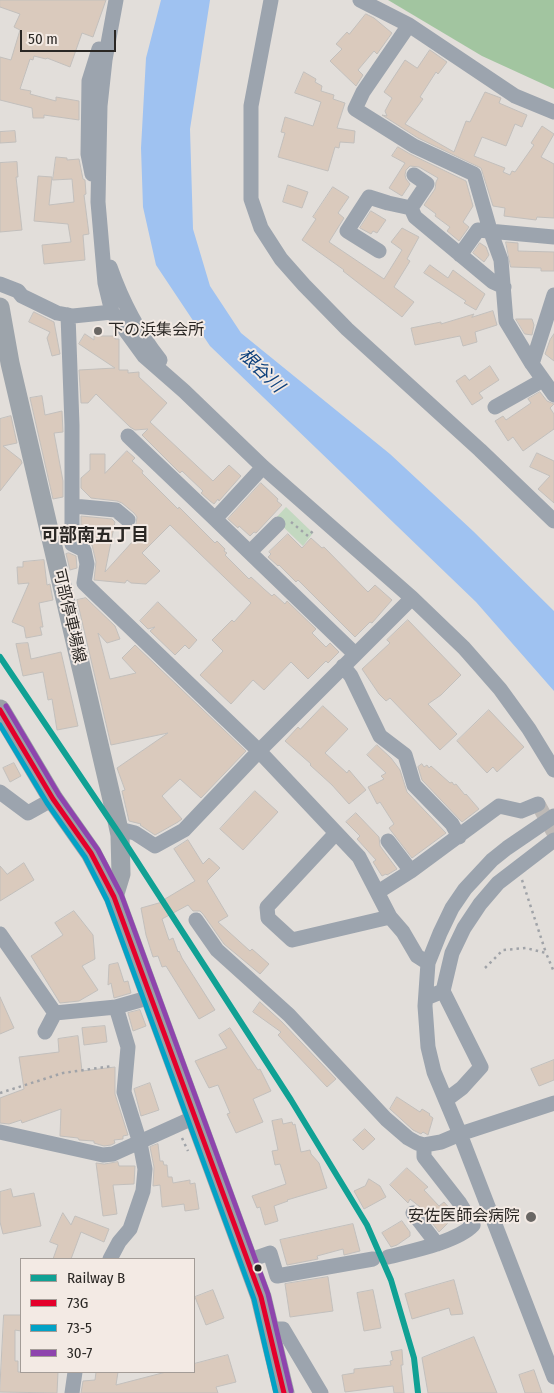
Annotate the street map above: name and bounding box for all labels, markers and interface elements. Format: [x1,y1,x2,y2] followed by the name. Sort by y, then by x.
[22,20,119,52] scale bar
[28,30,58,48] text: 50 m
[108,321,204,341] place label: 下の浜集会所
[92,325,104,337] marker: 下の浜集会所
[234,344,288,398] water label: 根谷川
[41,525,149,547] district label: 可部南五丁目
[49,567,89,665] street label: 可部停車場線
[408,1207,520,1227] place label: 安佐医師会病院
[524,1210,538,1224] marker: 安佐医師会病院
[20,1258,195,1373] legend
[253,1263,263,1273] unlabelled marker
[67,1269,125,1287] text: Railway B
[67,1294,88,1312] text: 73G
[67,1319,92,1337] text: 73-5
[67,1344,92,1362] text: 30-7

